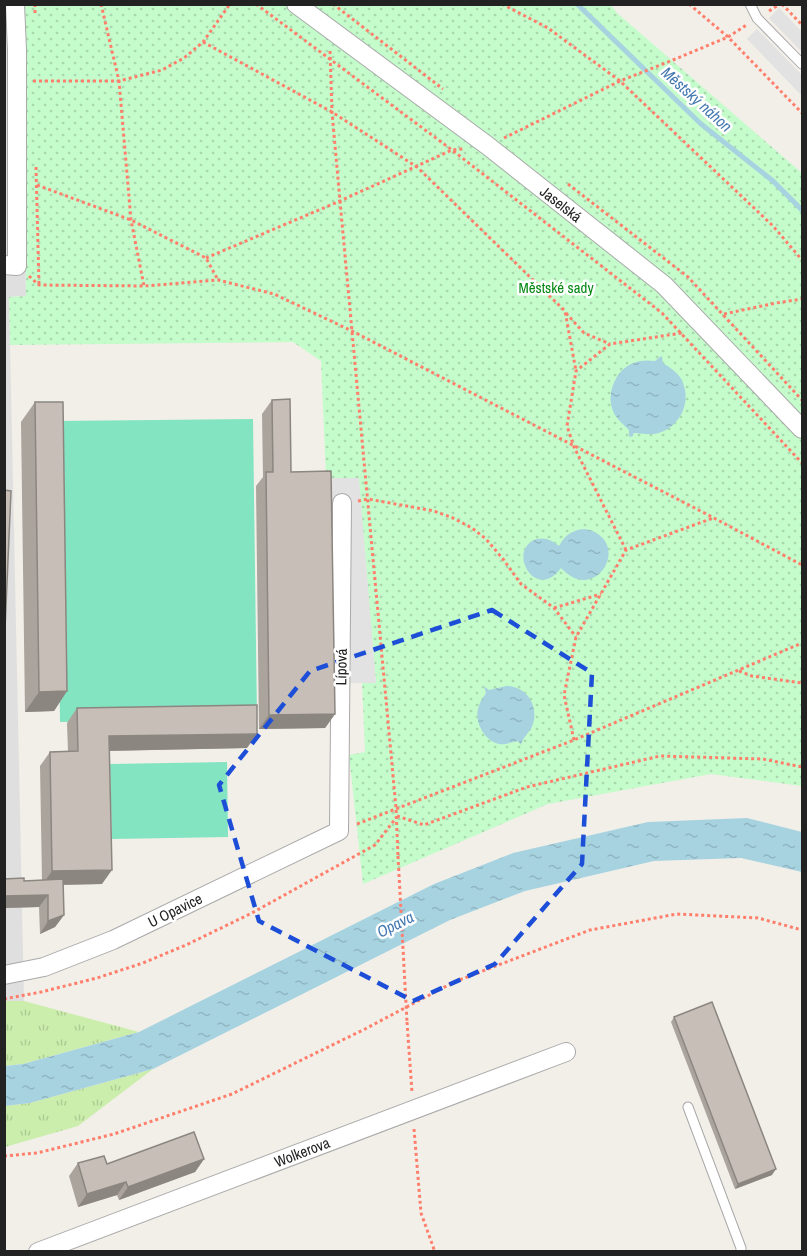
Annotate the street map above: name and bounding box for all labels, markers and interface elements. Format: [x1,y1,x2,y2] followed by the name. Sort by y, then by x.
[657,61,737,137] water label: Městský náhon
[536,181,586,227] street label: Jaselská
[518,277,594,298] park label: Městské sady
[330,648,352,686] street label: Lípová
[144,888,206,932] street label: U Opavice
[373,905,417,943] water label: Opava
[271,1132,333,1172] street label: Wolkerova

